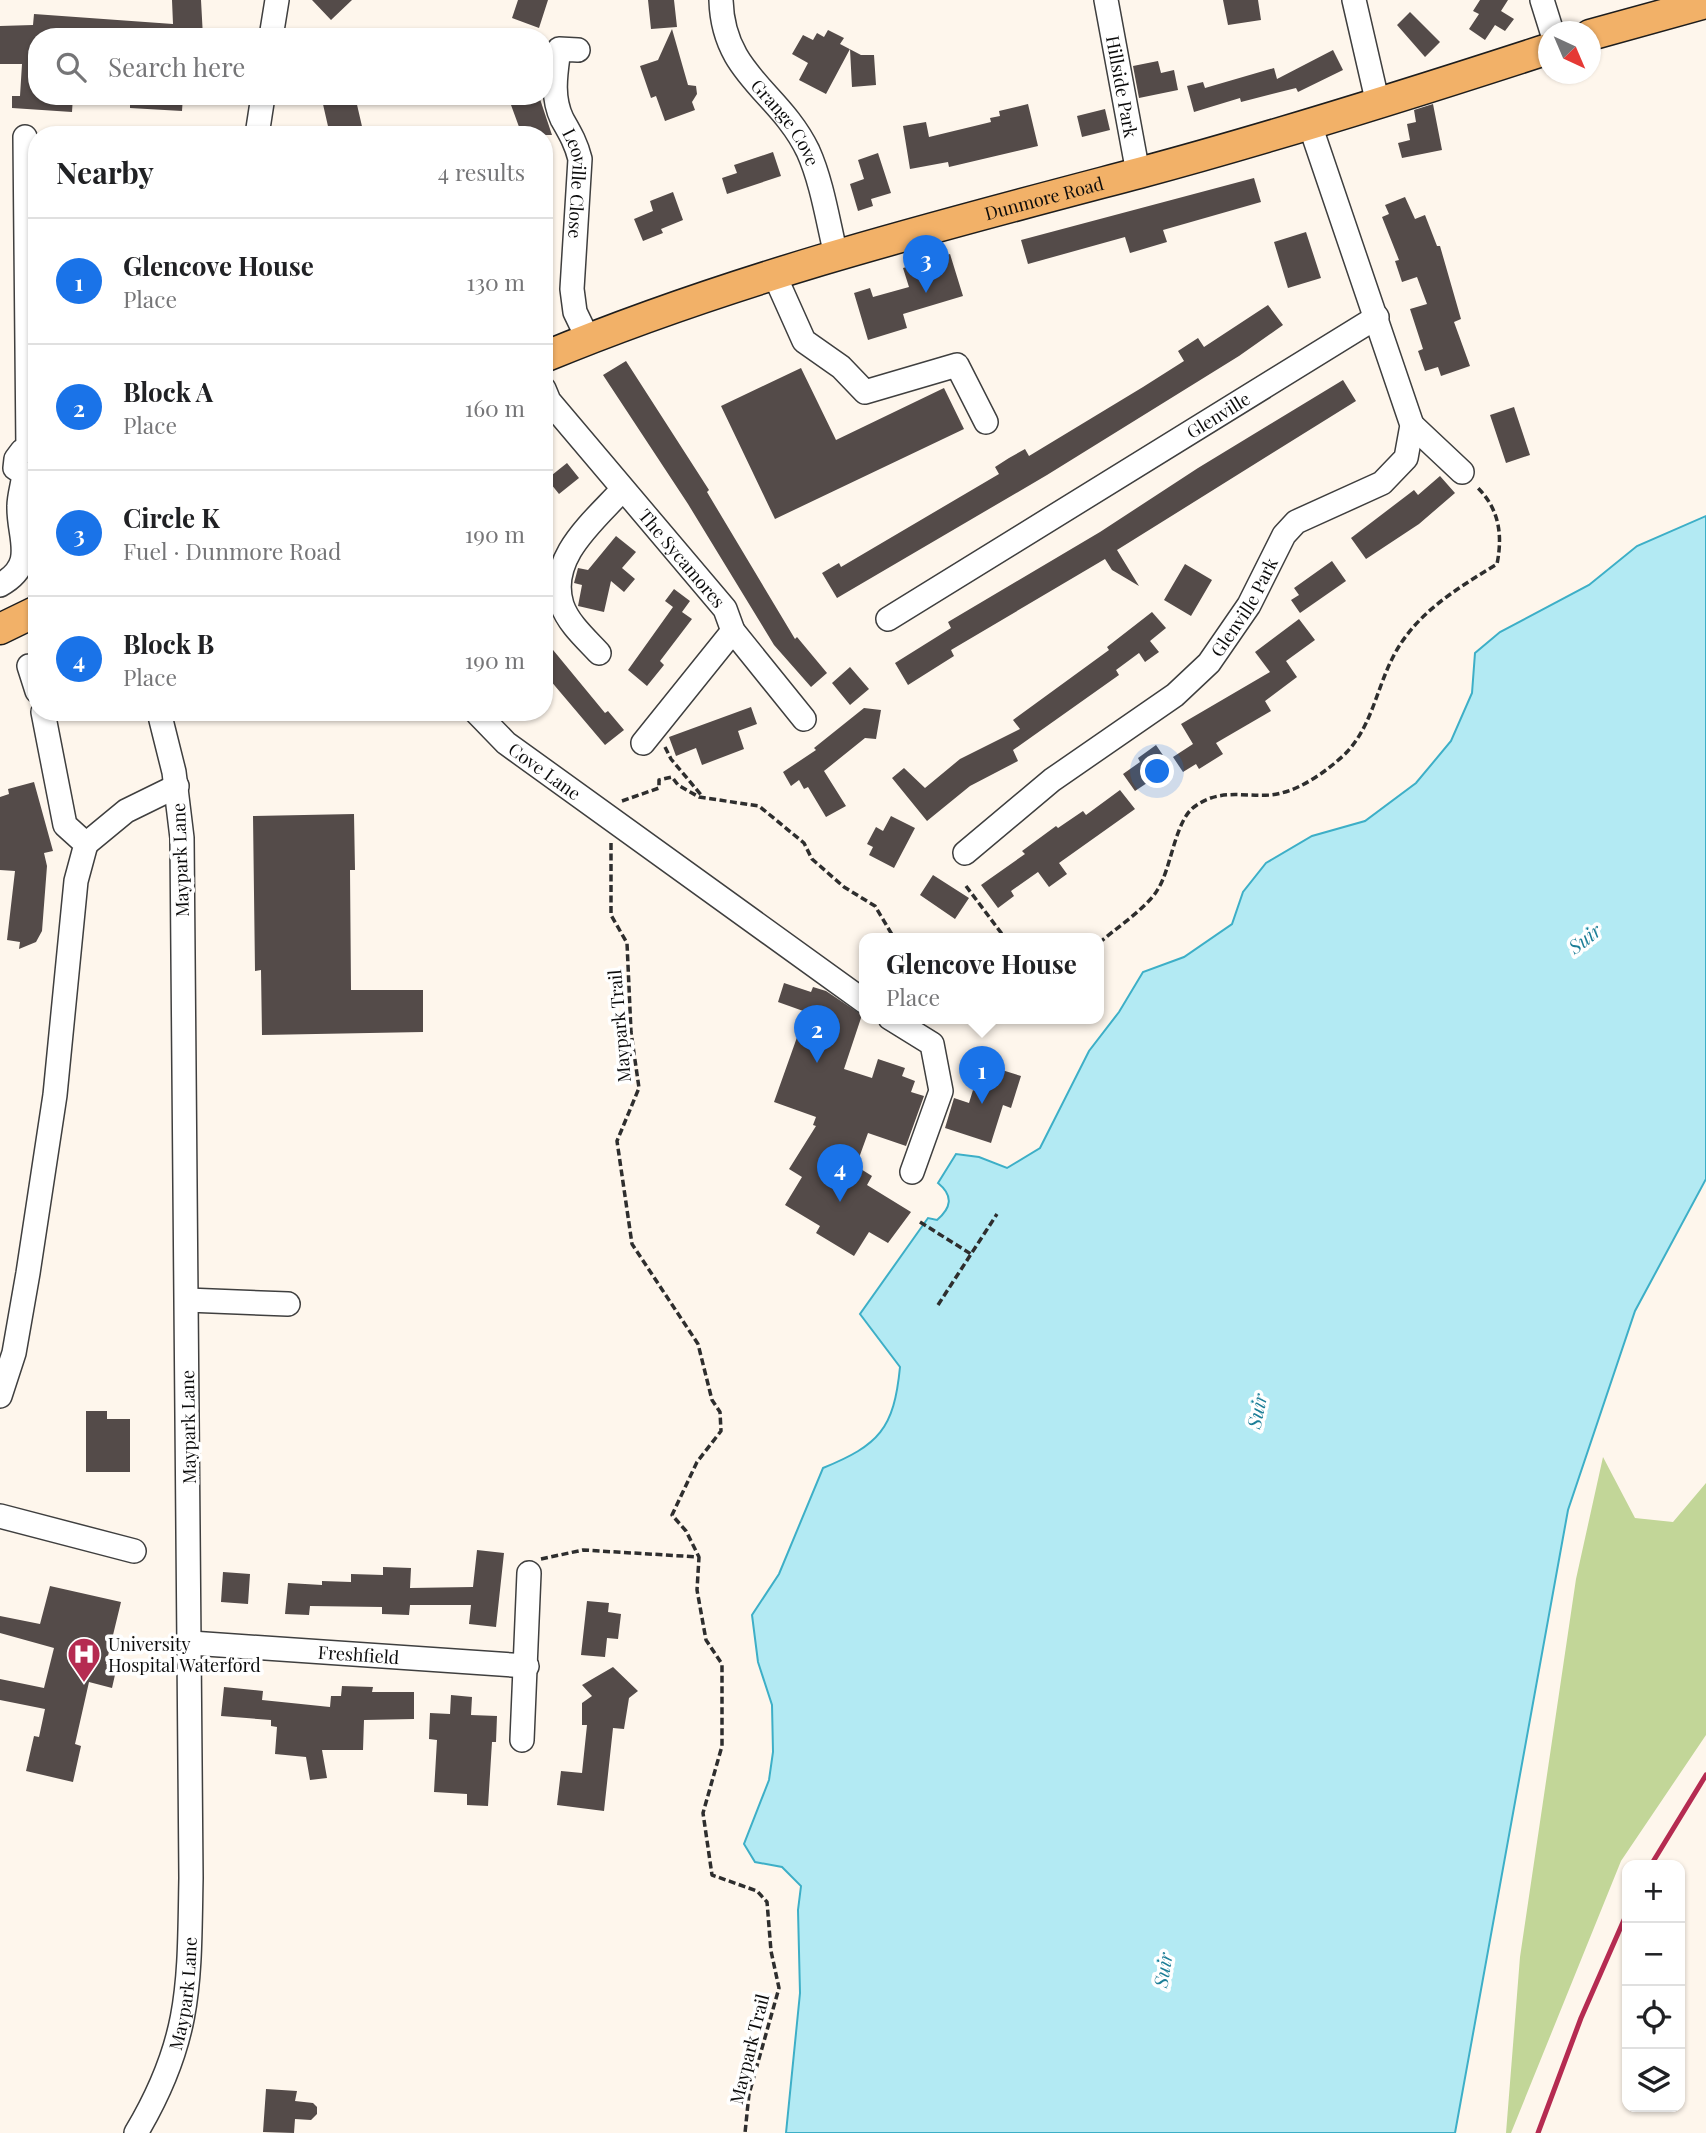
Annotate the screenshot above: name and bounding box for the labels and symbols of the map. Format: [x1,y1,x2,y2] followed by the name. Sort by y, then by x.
[1538,21,1601,84] north arrow
[1101,33,1143,140] street label: Hillside Park
[746,74,825,169] street label: Grange Cove
[557,124,592,239] street label: Leoville Close
[982,171,1107,225] street label: Dunmore Road
[903,235,949,293] pin: 3
[1182,386,1254,444] street label: Glenville
[633,504,731,613] street label: The Sycamores
[1205,553,1283,661] street label: Glenville Park
[504,737,586,805] street label: Cove Lane
[1140,754,1174,788] your location
[166,803,194,917] street label: Maypark Lane
[1561,916,1607,960] water label: Suir
[602,969,636,1083] street label: Maypark Trail
[794,1005,840,1063] pin: 2
[959,1046,1005,1104] pin: 1
[817,1144,863,1202] pin: 4
[175,1370,201,1484] street label: Maypark Lane
[1239,1390,1273,1432] water label: Suir
[108,1632,261,1677] place label: University Hospital Waterford
[65,1635,103,1684] hospital icon: University Hospital Waterford
[317,1640,401,1669] street label: Freshfield
[163,1937,202,2053] street label: Maypark Lane
[1146,1950,1178,1990] water label: Suir
[724,1991,774,2107] street label: Maypark Trail

